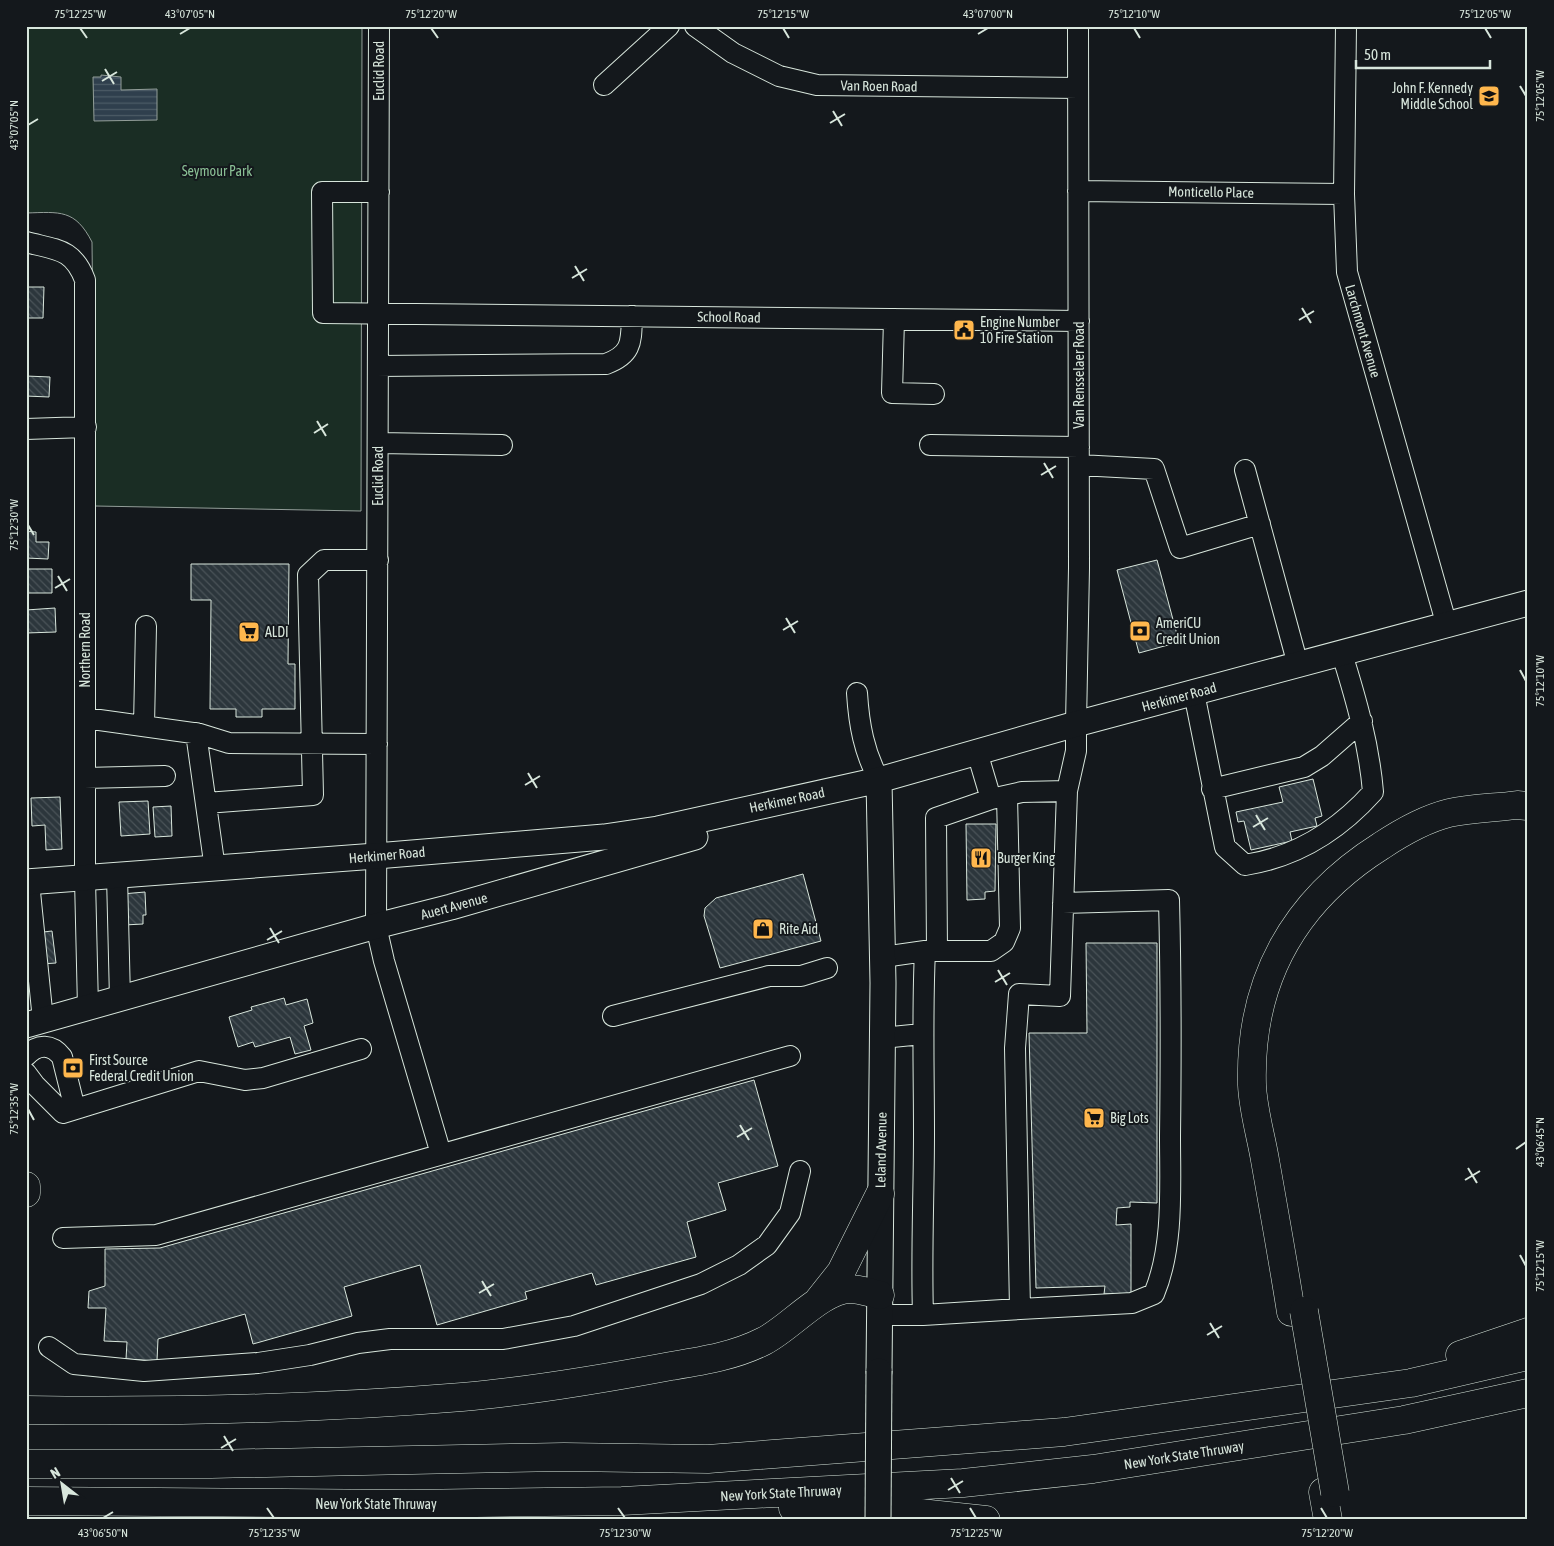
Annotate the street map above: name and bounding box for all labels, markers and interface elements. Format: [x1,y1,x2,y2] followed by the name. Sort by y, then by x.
[54,7,106,21] text: 75°12'25"W
[165,7,215,21] text: 43°07'05"N
[405,7,457,21] text: 75°12'20"W
[757,7,809,21] text: 75°12'15"W
[963,7,1013,21] text: 43°07'00"N
[1108,7,1160,21] text: 75°12'10"W
[1459,7,1511,21] text: 75°12'05"W
[1356,38,1490,70] scale bar
[371,41,387,101] street label: Euclid Road
[1364,46,1391,63] text: 50 m
[1533,70,1547,122] text: 75°12'05"W
[840,77,918,95] street label: Van Roen Road
[1392,80,1473,112] place label: John F. Kennedy Middle School
[1477,84,1501,108] school or university icon: John F. Kennedy Middle School
[7,100,21,150] text: 43°07'05"N
[182,163,252,179] park label: Seymour Park
[1168,183,1254,201] street label: Monticello Place
[1342,283,1384,379] street label: Larchmont Avenue
[697,308,761,326] street label: School Road
[980,314,1060,346] place label: Engine Number 10 Fire Station
[952,318,976,342] public building icon: Engine Number 10 Fire Station
[1071,321,1087,429] street label: Van Rensselaer Road
[370,446,386,506] street label: Euclid Road
[7,499,21,551] text: 75°12'30"W
[77,612,93,688] street label: Northern Road
[1156,615,1220,647] place label: AmeriCU Credit Union
[1128,619,1152,643] bank icon: AmeriCU Credit Union
[237,620,261,644] supermarket icon: ALDI
[265,624,289,640] place label: ALDI
[1533,655,1547,707] text: 75°12'10"W
[1140,679,1218,715] street label: Herkimer Road
[748,784,826,816] street label: Herkimer Road
[348,844,426,866] street label: Herkimer Road
[969,846,993,870] restaurant icon: Burger King
[997,850,1055,866] place label: Burger King
[419,889,489,923] street label: Auert Avenue
[751,917,775,941] shop icon: Rite Aid
[779,921,818,937] place label: Rite Aid
[89,1052,194,1084] place label: First Source Federal Credit Union
[61,1056,85,1080] bank icon: First Source Federal Credit Union
[7,1083,21,1135] text: 75°12'35"W
[1082,1106,1106,1130] supermarket icon: Big Lots
[1110,1110,1149,1126] place label: Big Lots
[872,1112,890,1188] street label: Leland Avenue
[1533,1117,1547,1167] text: 43°06'45"N
[1533,1240,1547,1292] text: 75°12'15"W
[1123,1438,1246,1472] street label: New York State Thruway
[38,1458,88,1508] north arrow
[48,1464,63,1482] text: N
[720,1482,842,1504] street label: New York State Thruway
[315,1496,437,1512] street label: New York State Thruway
[78,1526,128,1540] text: 43°06'50"N
[248,1526,300,1540] text: 75°12'35"W
[599,1526,651,1540] text: 75°12'30"W
[950,1526,1002,1540] text: 75°12'25"W
[1301,1526,1353,1540] text: 75°12'20"W

